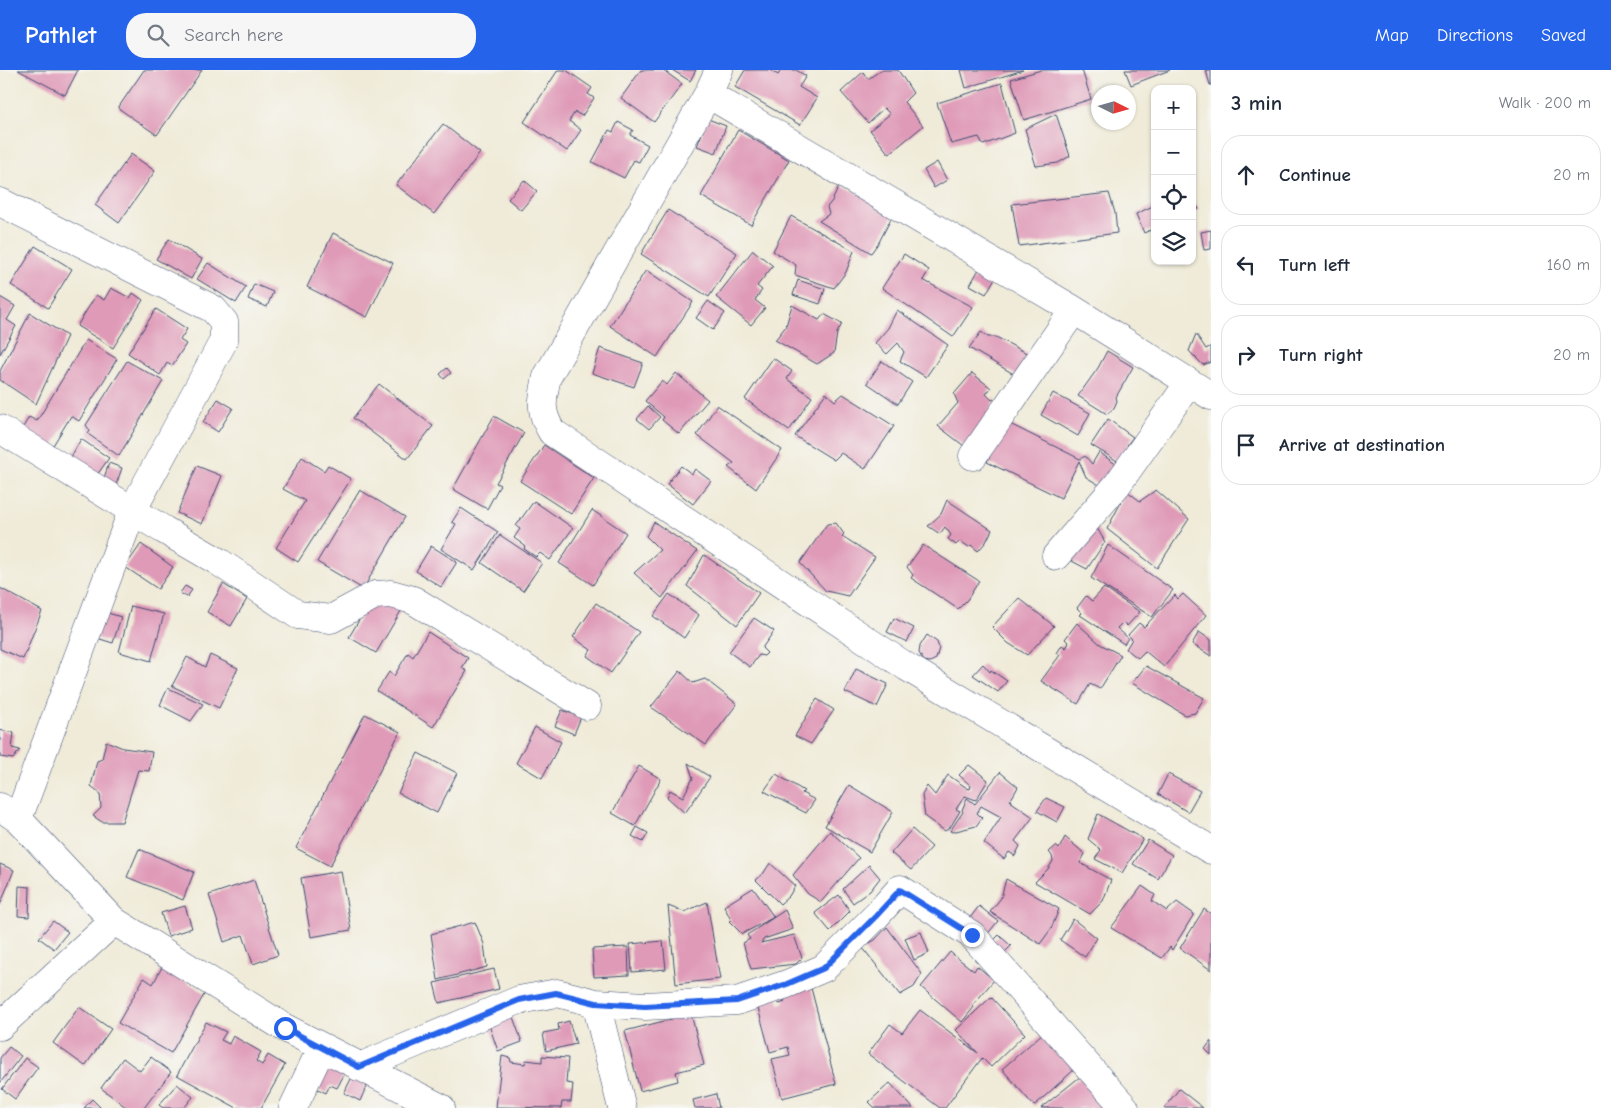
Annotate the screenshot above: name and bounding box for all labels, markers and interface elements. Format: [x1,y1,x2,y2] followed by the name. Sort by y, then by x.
[126,13,476,58] search box
[25,21,96,49] text: Pathlet
[144,21,172,49] icon: search
[184,24,283,46] text: Search here
[1375,25,1409,46] text: Map
[1437,25,1513,46] text: Directions
[1541,25,1586,46] text: Saved
[1091,85,1136,130] north arrow
[1151,85,1196,265] map controls
[1151,85,1196,130] button: +
[1231,91,1282,115] text: 3 min
[1499,94,1591,112] text: Walk · 200 m
[1151,130,1196,175] button: −
[1232,161,1260,189] icon: ahead
[1279,164,1351,186] text: Continue
[1553,166,1590,184] text: 20 m
[1151,175,1196,220] button: locate
[1151,220,1196,265] button: layers
[1232,251,1260,279] icon: left
[1279,254,1350,276] text: Turn left
[1547,256,1590,274] text: 160 m
[1232,341,1260,369] icon: right
[1279,344,1363,366] text: Turn right
[1553,346,1590,364] text: 20 m
[1232,431,1260,459] icon: arrive
[1279,434,1445,456] text: Arrive at destination
[961,924,984,947] route end
[274,1017,297,1040] route start

